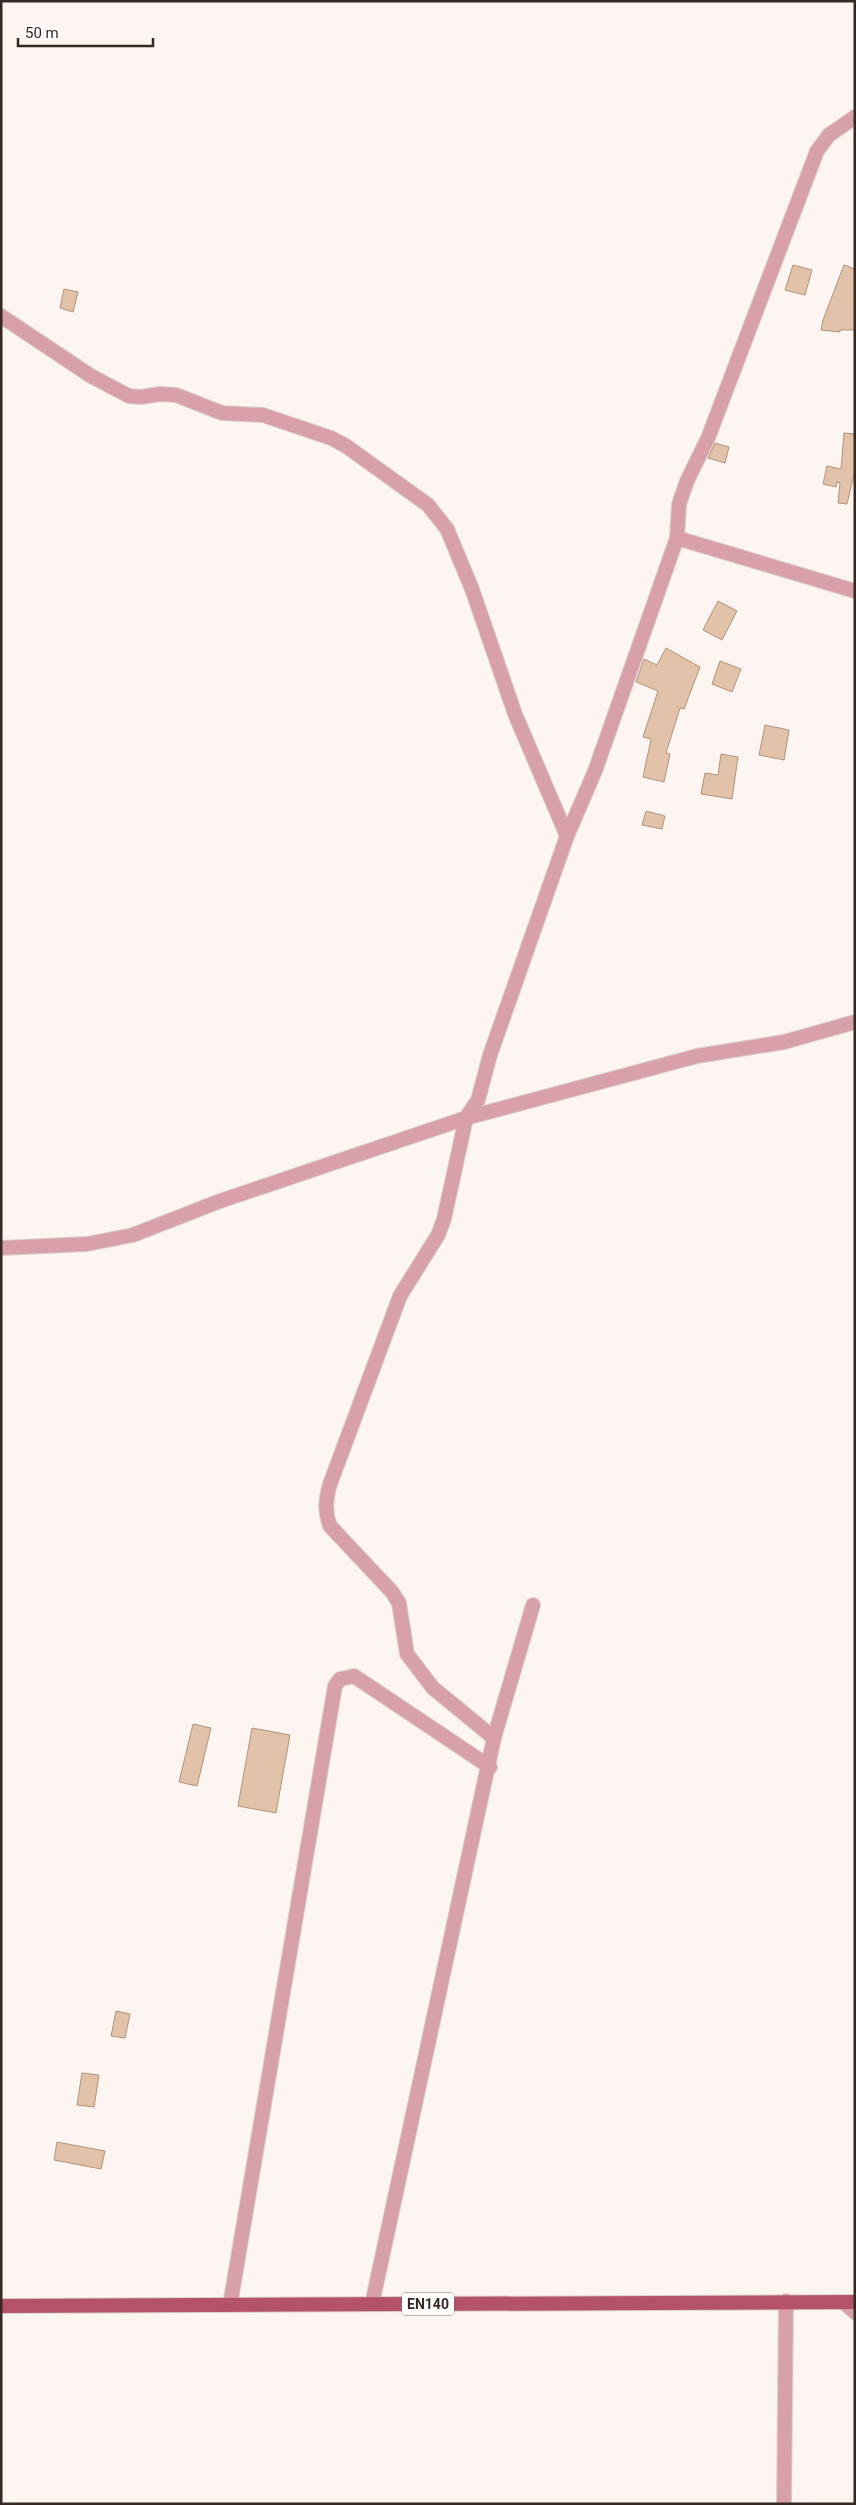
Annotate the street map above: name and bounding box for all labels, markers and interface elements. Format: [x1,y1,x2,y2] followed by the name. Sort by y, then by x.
[18,15,152,47] scale bar
[25,24,59,42] text: 50 m
[402,2292,454,2316] road number: EN140

